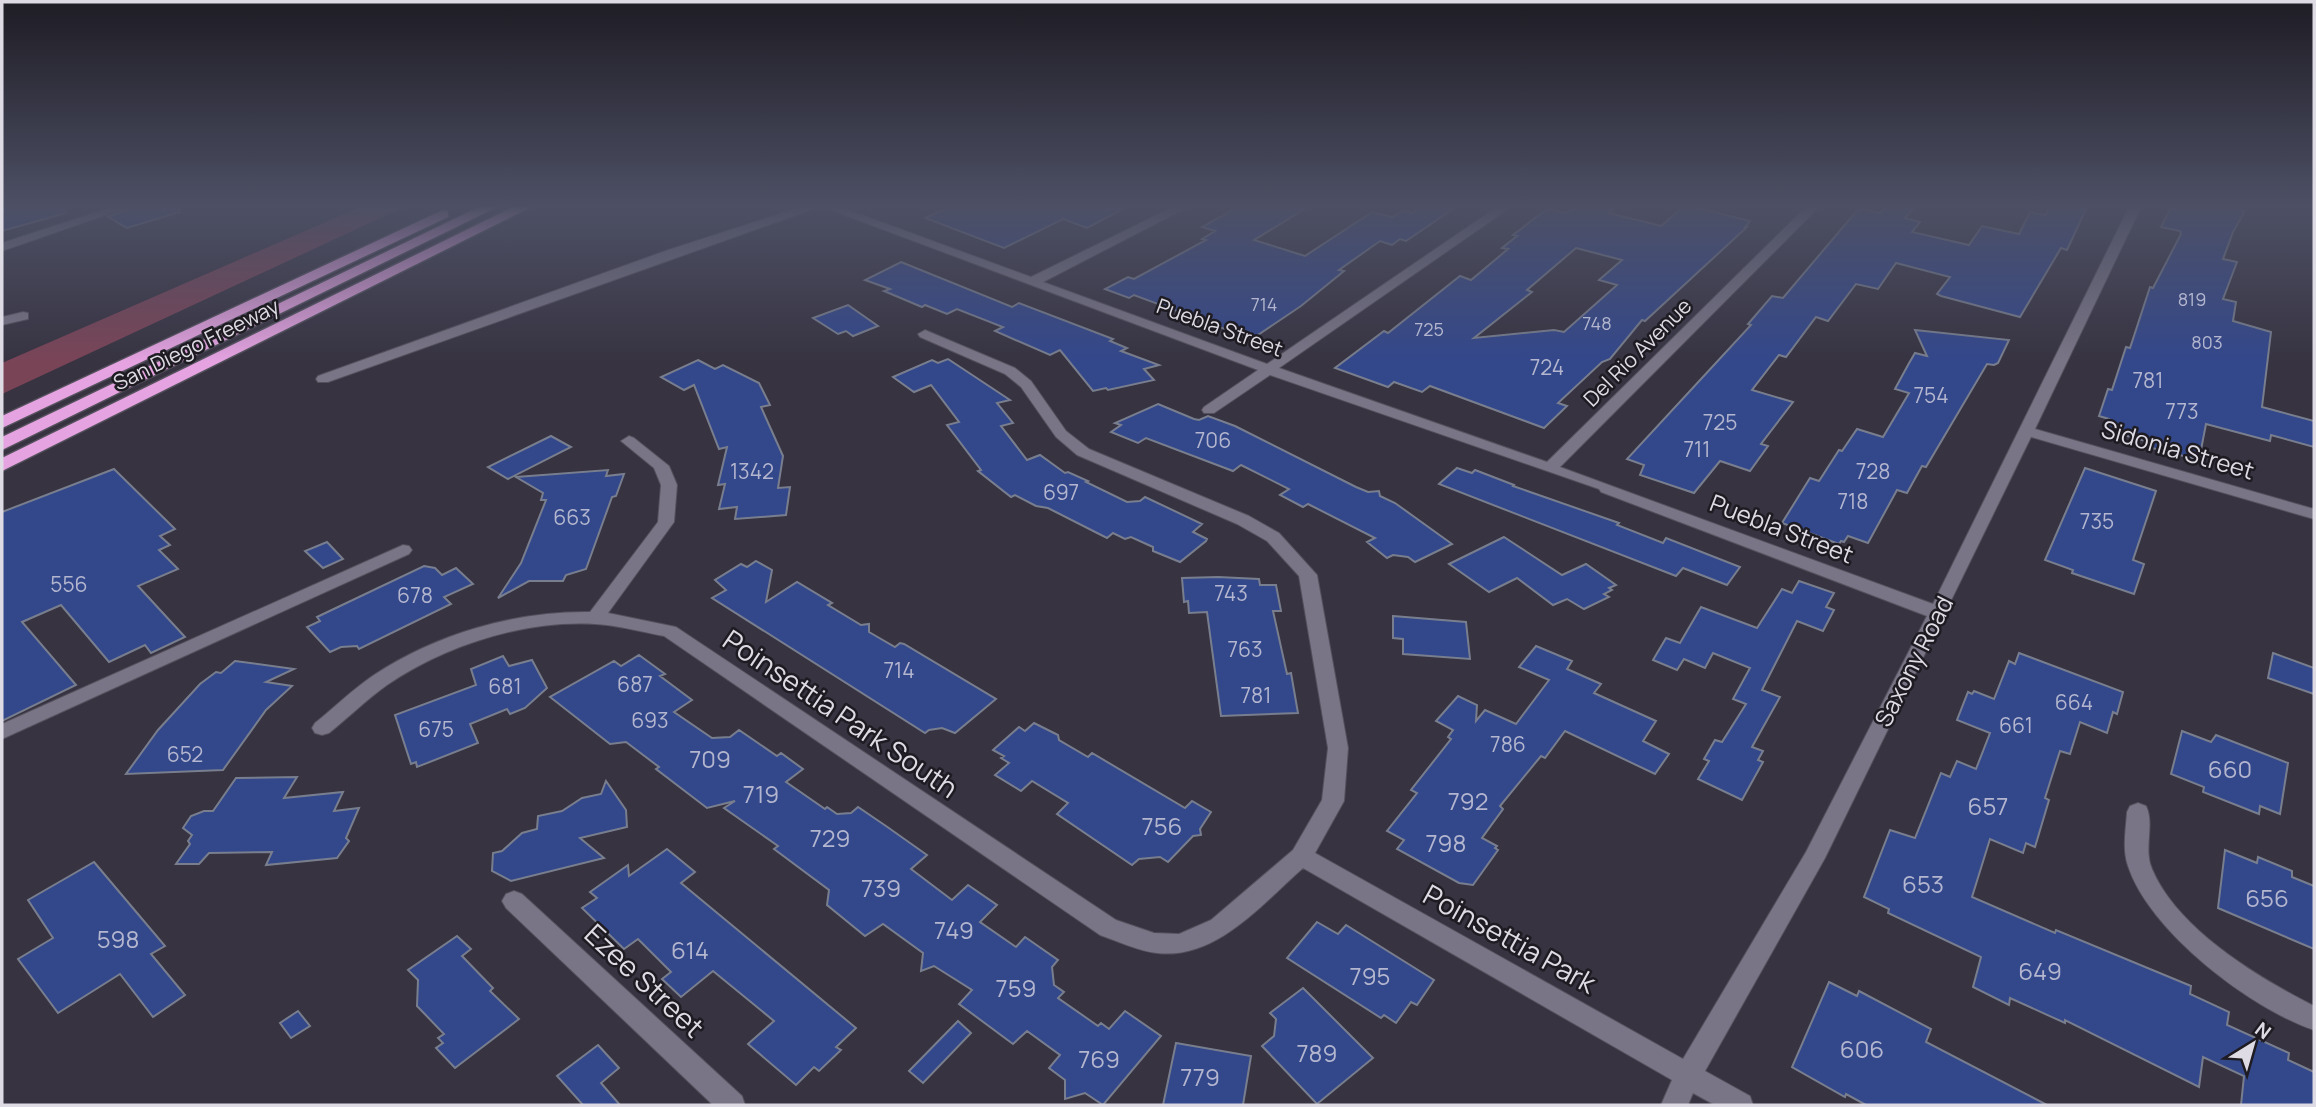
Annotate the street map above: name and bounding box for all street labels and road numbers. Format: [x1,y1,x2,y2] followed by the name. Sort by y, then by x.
[1153,291,1287,363] street label: Puebla Street
[108,292,284,396] street label: San Diego Freeway
[1577,292,1697,412] street label: Del Rio Avenue
[2098,411,2258,487] street label: Sidonia Street
[1705,485,1859,571] street label: Puebla Street
[1866,590,1960,732] street label: Saxony Road
[716,620,966,806] street label: Poinsettia Park South
[1417,875,1604,1002] street label: Poinsettia Park
[577,915,713,1045] street label: Ezee Street

